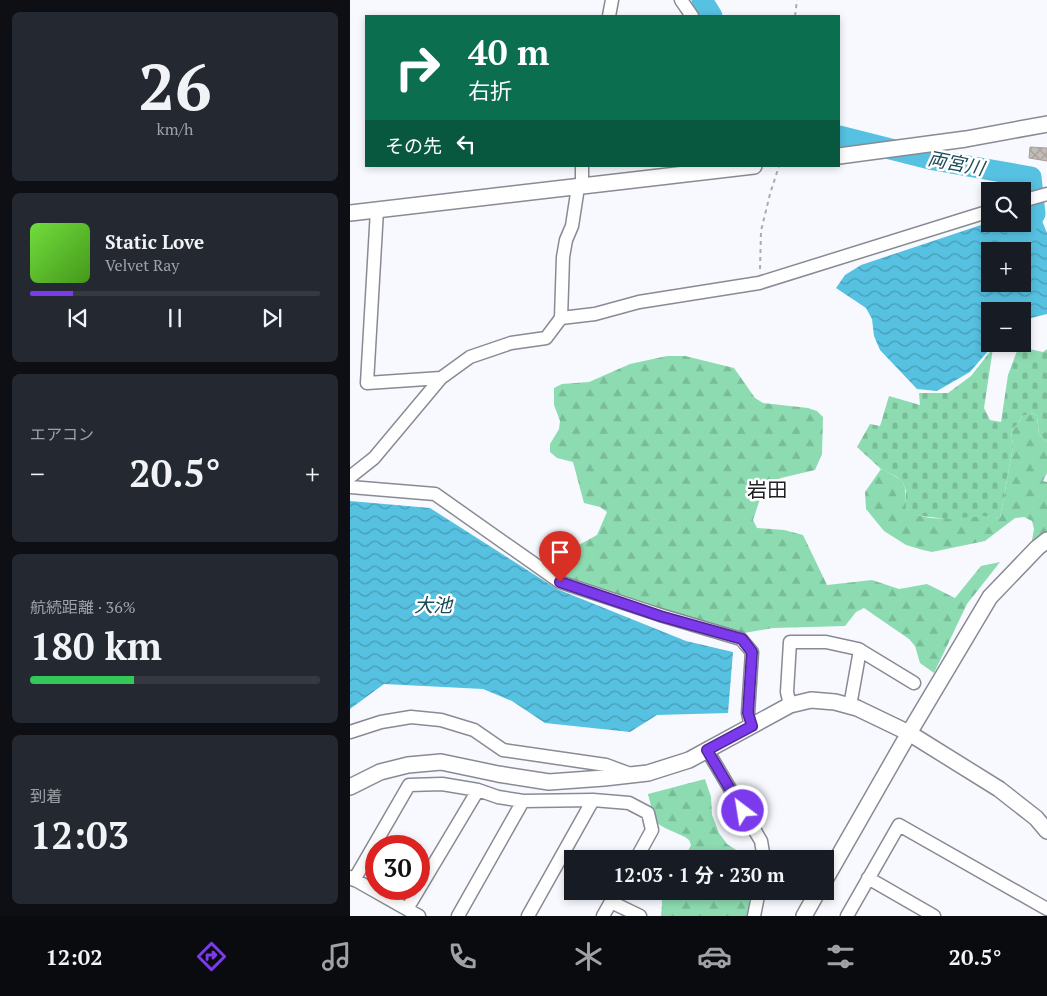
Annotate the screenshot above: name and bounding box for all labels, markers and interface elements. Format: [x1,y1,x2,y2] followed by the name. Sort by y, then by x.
[468,29,549,75] text: 40 m
[385,35,450,100] icon: right
[138,42,212,129] text: 26
[468,76,512,105] text: 右折
[157,118,193,140] text: km/h
[452,130,480,158] icon: left
[385,133,442,158] text: その先
[926,145,988,181] water label: 両宮川
[981,182,1031,352] map controls
[981,182,1031,232] button: search
[105,229,204,254] text: Static Love
[981,242,1031,292] button: +
[105,254,179,276] text: Velvet Ray
[981,302,1031,352] button: −
[64,304,92,332] icon: previous
[161,304,189,332] icon: pause
[258,304,286,332] icon: next
[30,423,94,445] text: エアコン
[129,448,221,498] text: 20.5°
[30,455,45,492] text: −
[305,455,320,492] text: +
[747,476,787,503] district label: 岩田
[539,531,581,582] pin
[546,538,574,566] icon: arrive
[414,592,454,617] water label: 大池
[30,596,136,618] text: 航続距離 · 36%
[30,621,162,671] text: 180 km
[716,784,768,836] position arrow
[30,785,62,807] text: 到着
[30,810,129,860] text: 12:03
[365,835,430,900] speed limit sign: 30
[614,862,784,887] text: 12:03 · 1 分 · 230 m
[194,939,229,974] icon: directions
[319,939,354,974] icon: music
[445,939,480,974] icon: phone
[571,939,606,974] icon: climate
[697,939,732,974] icon: car
[823,939,858,974] icon: filters
[45,942,103,971] text: 12:02
[949,942,1002,971] text: 20.5°

